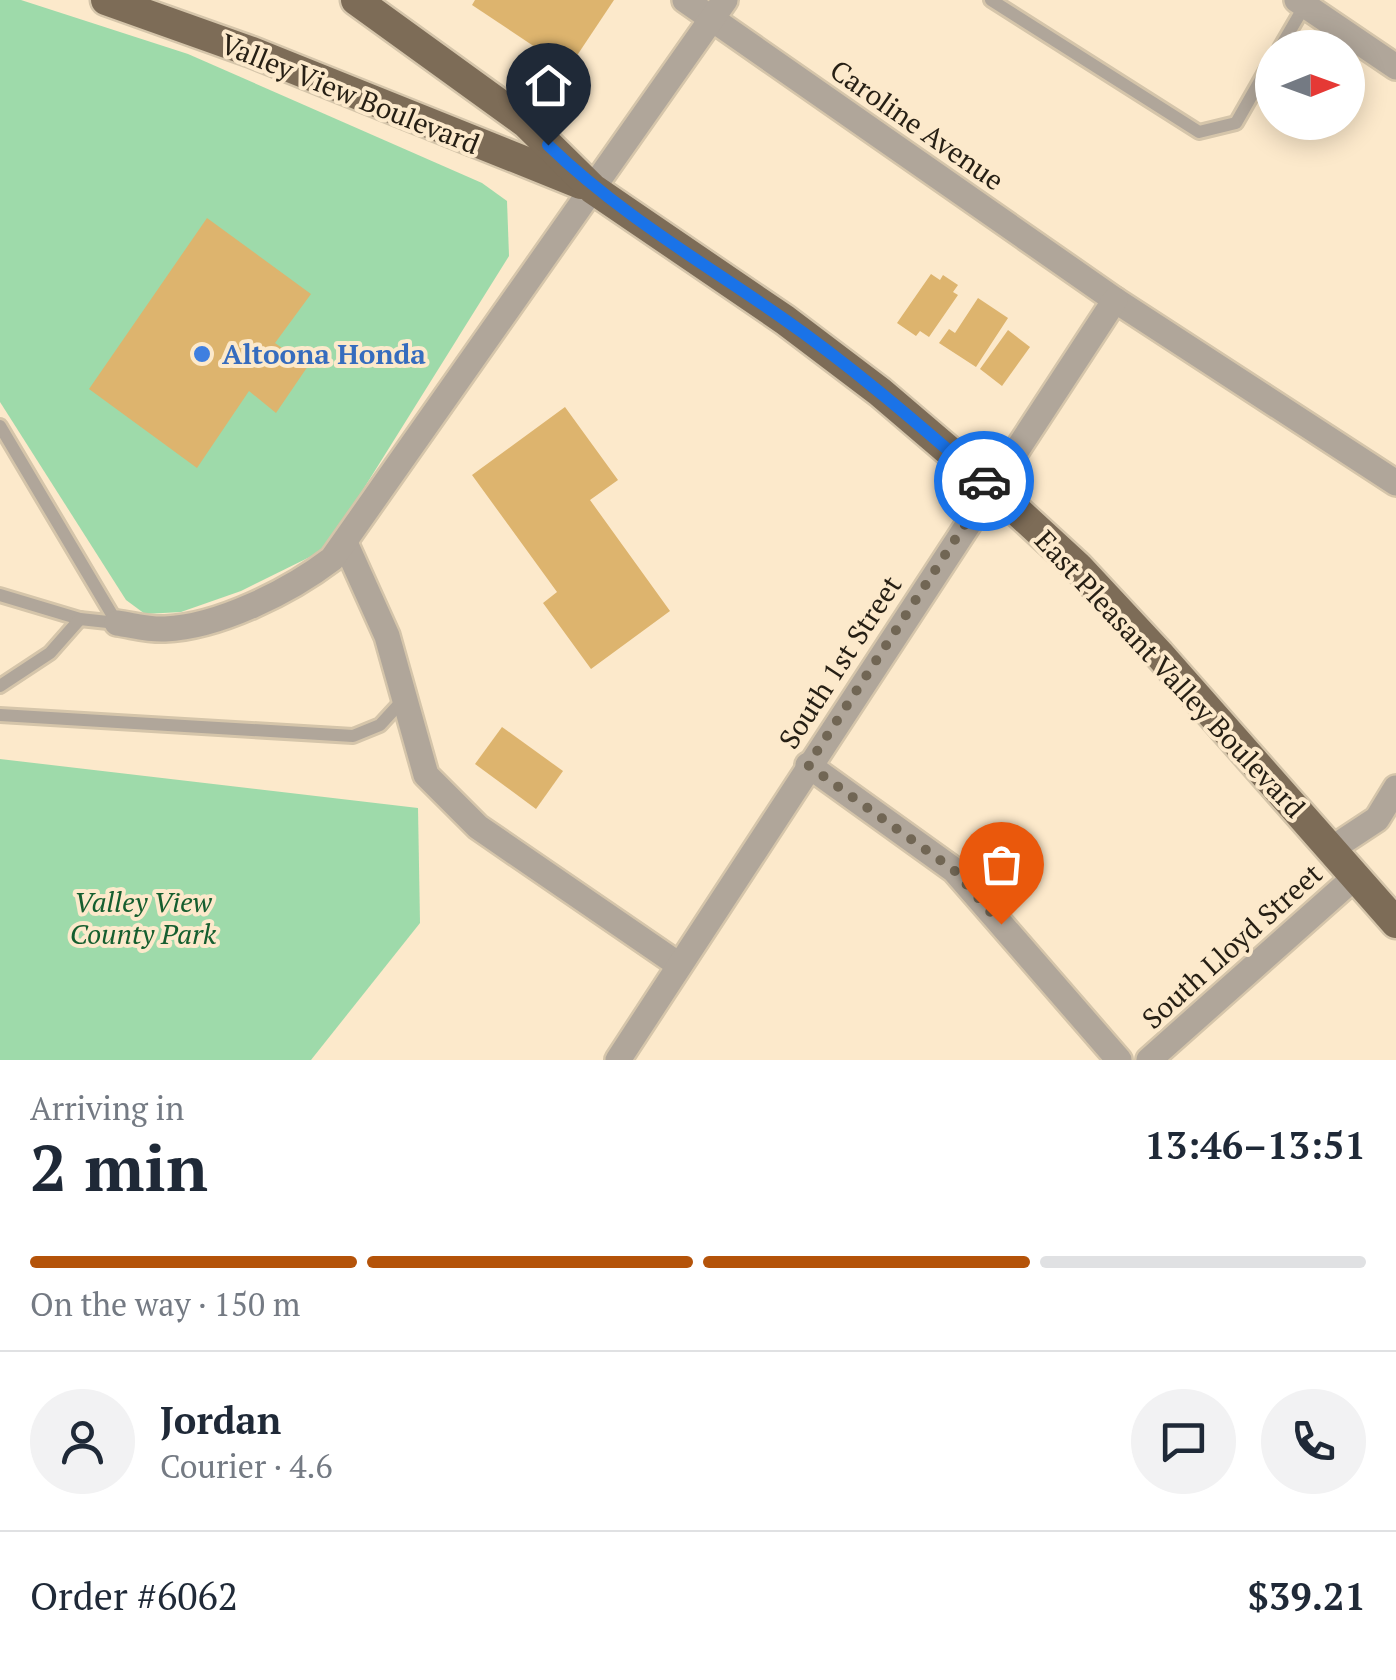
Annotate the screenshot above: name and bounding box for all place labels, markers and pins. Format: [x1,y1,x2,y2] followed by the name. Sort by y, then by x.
[506,43,591,146] pin
[222,335,426,372] place label: Altoona Honda
[191,343,213,365] marker: Altoona Honda
[959,822,1044,925] pin

